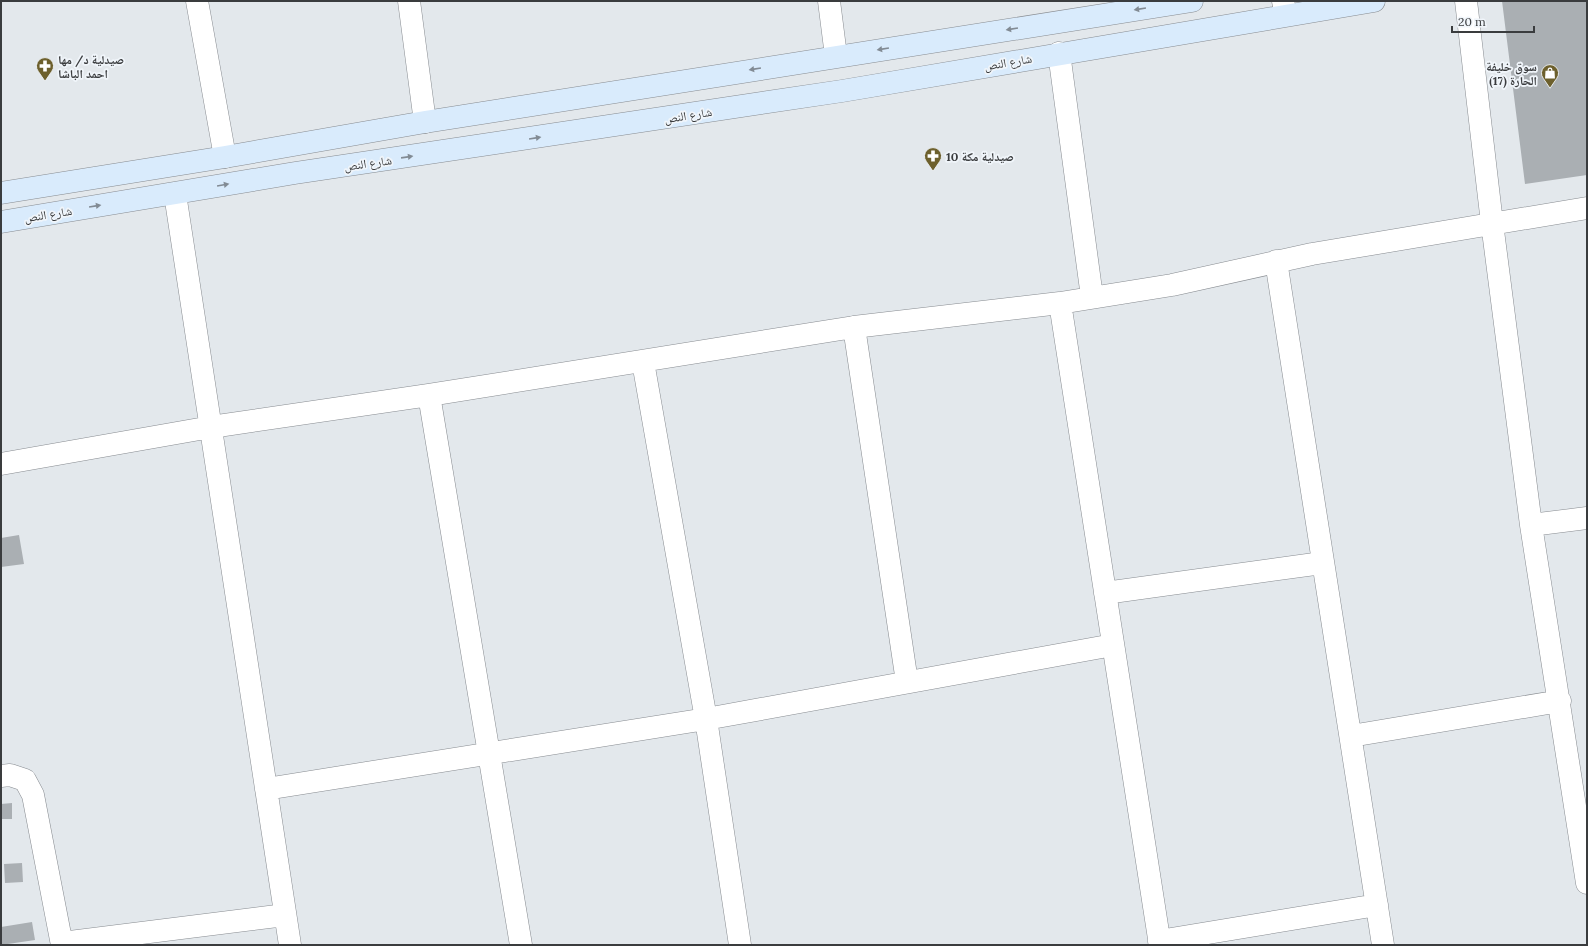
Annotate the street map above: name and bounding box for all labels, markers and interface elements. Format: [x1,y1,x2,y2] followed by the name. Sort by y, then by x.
[1134,6,1146,12] one-way arrow
[1452,8,1534,34] scale bar
[1458,14,1486,29] text: 20 m
[1005,26,1018,32] one-way arrow
[877,46,889,52] one-way arrow
[983,50,1033,75] street label: شارع النص
[58,52,124,81] place label: صيدلية د/ مها احمد الباشا
[35,56,55,81] pharmacy icon: صيدلية د/ مها احمد الباشا
[1486,59,1537,89] place label: سوق خليفة الحارة (17)
[1540,63,1560,88] shop icon: سوق خليفة الحارة (17)
[749,66,761,72] one-way arrow
[663,104,713,127] street label: شارع النص
[529,135,542,141] one-way arrow
[923,146,943,171] pharmacy icon: صيدلية مكة 10
[946,149,1014,164] place label: صيدلية مكة 10
[343,152,393,175] street label: شارع النص
[401,154,413,160] one-way arrow
[217,182,229,188] one-way arrow
[23,203,73,226] street label: شارع النص
[89,203,101,209] one-way arrow

